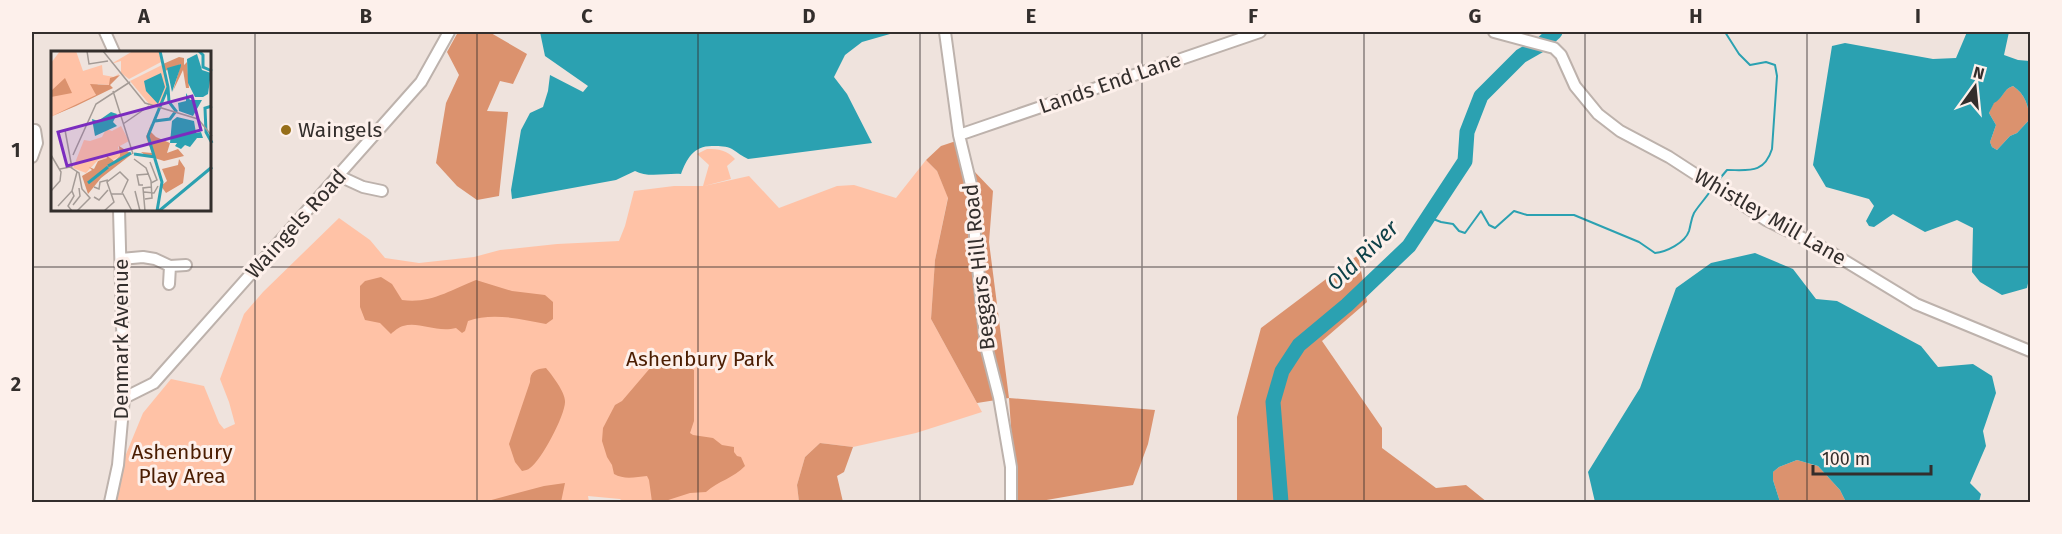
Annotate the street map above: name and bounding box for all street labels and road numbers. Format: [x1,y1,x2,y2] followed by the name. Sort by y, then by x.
[1035,46,1185,120] street label: Lands End Lane
[1689,163,1851,271] street label: Whistley Mill Lane
[240,164,352,284] street label: Waingels Road
[957,183,1001,351] street label: Beggars Hill Road
[108,259,134,419] street label: Denmark Avenue

